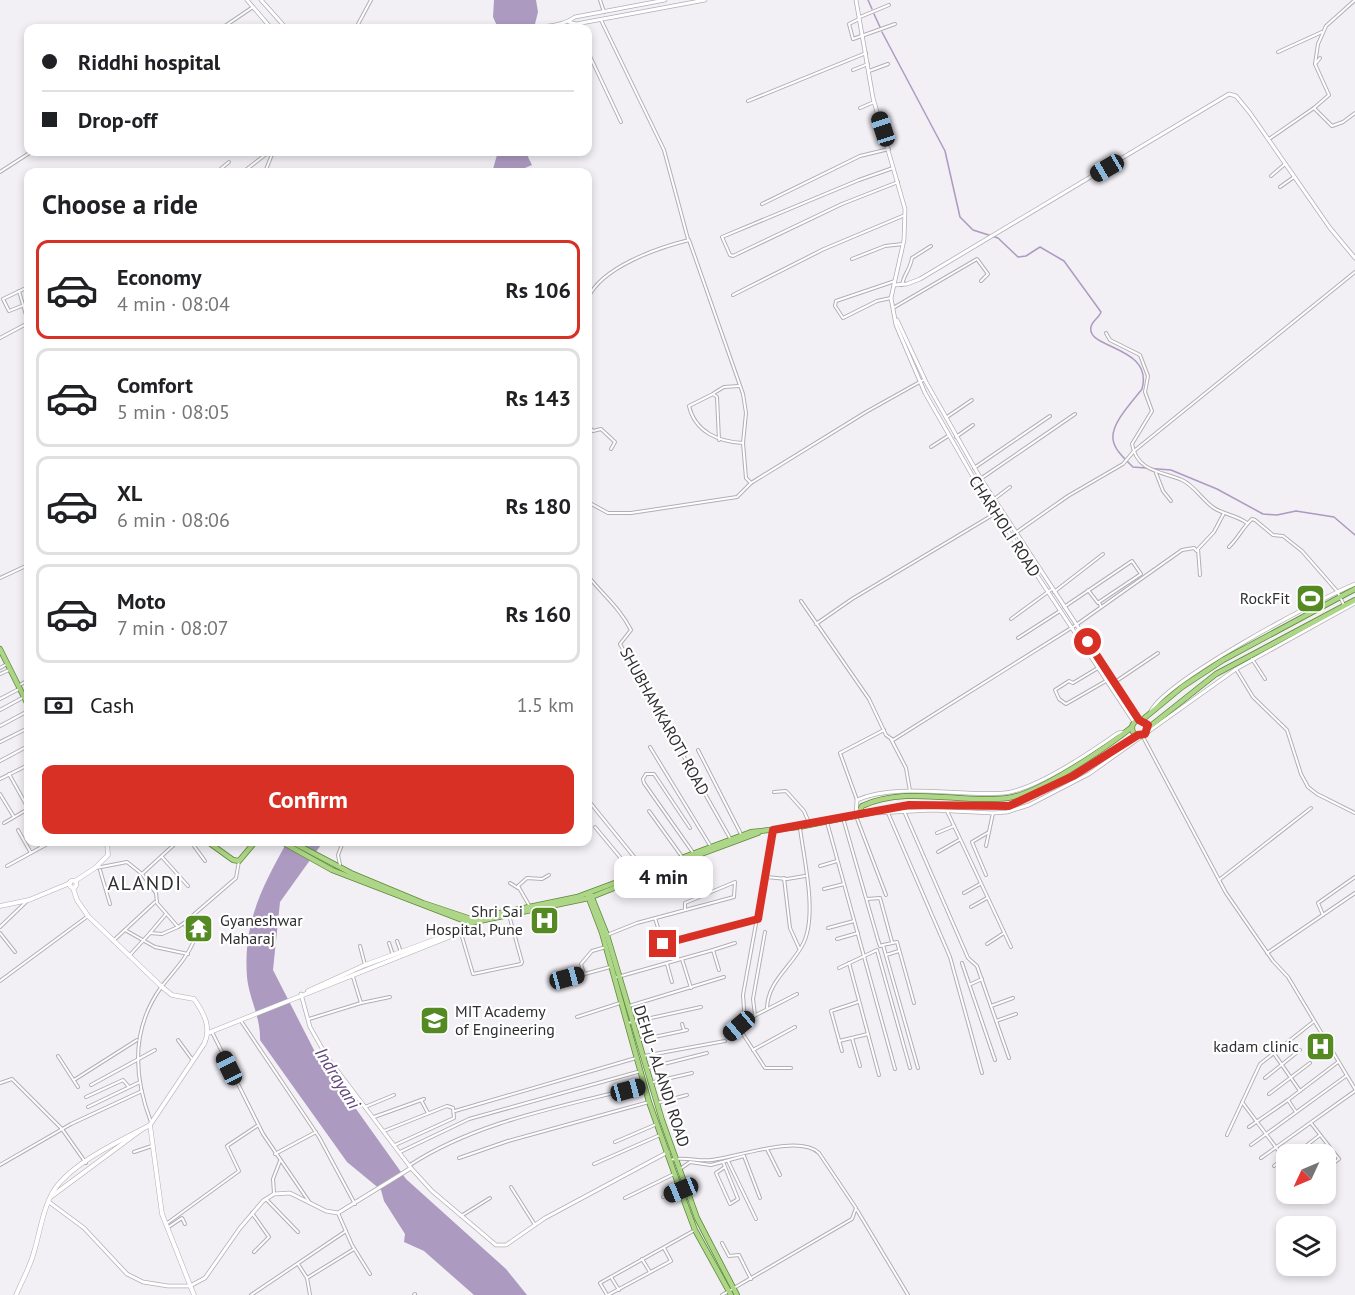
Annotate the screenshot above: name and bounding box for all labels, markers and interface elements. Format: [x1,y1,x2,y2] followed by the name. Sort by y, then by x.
[78,48,220,76] text: Riddhi hospital
[78,106,157,134] text: Drop-off
[869,109,897,149] car
[1087,151,1127,185] car
[42,187,198,221] text: Choose a ride
[45,263,99,317] icon: car
[117,263,201,291] text: Economy
[505,276,571,304] text: Rs 106
[117,291,230,317] text: 4 min · 08:04
[45,371,99,425] icon: car
[117,371,193,399] text: Comfort
[505,384,571,412] text: Rs 143
[117,399,230,425] text: 5 min · 08:05
[965,472,1045,580] street label: CHARHOLI ROAD
[45,479,99,533] icon: car
[117,479,142,507] text: XL
[505,492,571,520] text: Rs 180
[117,507,230,533] text: 6 min · 08:06
[1295,582,1327,614] sports icon: RockFit
[45,587,99,641] icon: car
[117,587,166,615] text: Moto
[1240,588,1291,608] place label: RockFit
[505,600,571,628] text: Rs 160
[117,615,229,641] text: 7 min · 08:07
[1074,628,1101,655] route start
[616,643,714,799] street label: SHUBHAMKAROTI ROAD
[42,689,75,722] icon: cash
[90,691,134,719] text: Cash
[517,692,574,718] text: 1.5 km
[42,765,574,834] button: Confirm
[614,857,712,899] callout: 4 min
[639,864,688,890] text: 4 min
[107,870,183,896] district label: ALANDI
[425,901,523,939] place label: Shri Sai Hospital, Pune
[528,904,560,936] hospital icon: Shri Sai Hospital, Pune
[220,910,303,948] place label: Gyaneshwar Maharaj
[183,913,215,945] temple icon: Gyaneshwar Maharaj
[649,930,676,957] route end
[547,965,587,991] car
[455,1001,555,1039] place label: MIT Academy of Engineering
[630,1003,694,1149] street label: DEHU - ALANDI ROAD
[418,1004,450,1036] school or university icon: MIT Academy of Engineering
[719,1008,759,1044] car
[1304,1030,1336,1062] hospital icon: kadam clinic
[1213,1036,1299,1056] place label: kadam clinic
[310,1043,367,1114] water label: Indrayani
[213,1048,245,1088] car
[608,1077,648,1103] car
[1276,1144,1336,1204] north arrow
[1276,1144,1336,1276] map controls
[661,1175,701,1205] car
[1276,1216,1336,1276] button: layers

